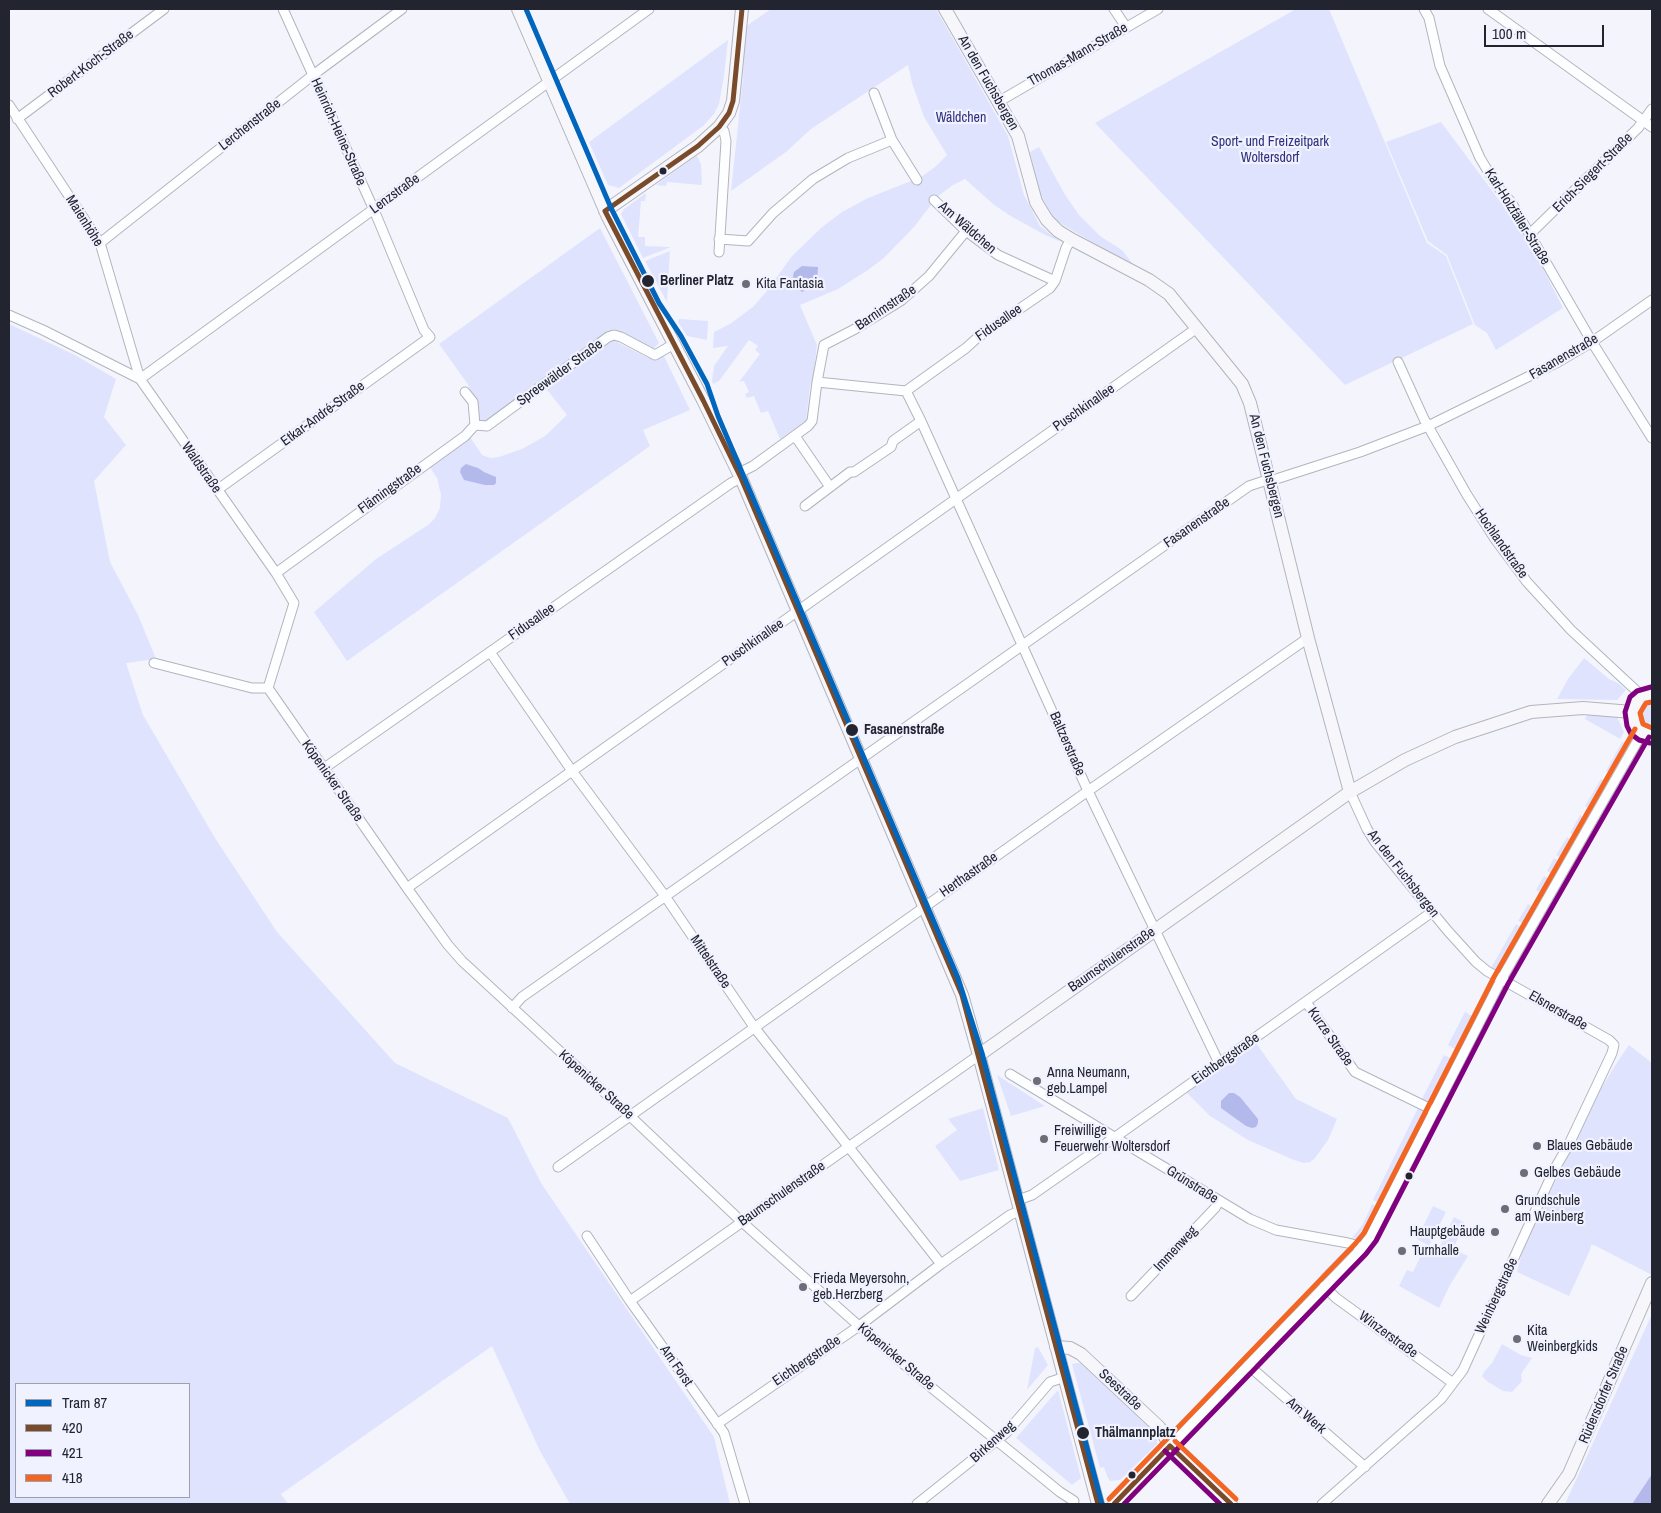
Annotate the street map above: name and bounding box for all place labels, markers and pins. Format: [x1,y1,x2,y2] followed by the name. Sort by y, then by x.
[658,166,668,176] unlabelled marker
[640,273,656,289] marker: Berliner Platz
[660,273,733,289] place label: Berliner Platz
[756,276,824,292] place label: Kita Fantasia
[740,278,752,290] marker: Kita Fantasia
[844,722,860,738] marker: Fasanenstraße
[864,722,944,738] place label: Fasanenstraße
[1047,1065,1130,1098] place label: Anna Neumann, geb.Lampel
[1031,1075,1043,1087] marker: Anna Neumann, geb.Lampel
[1054,1123,1170,1156] place label: Freiwillige Feuerwehr Woltersdorf
[1038,1133,1050,1145] marker: Freiwillige Feuerwehr Woltersdorf
[1547,1138,1633,1154] place label: Blaues Gebäude
[1531,1140,1543,1152] marker: Blaues Gebäude
[1534,1165,1621,1181] place label: Gelbes Gebäude
[1518,1167,1530,1179] marker: Gelbes Gebäude
[1404,1171,1414,1181] unlabelled marker
[1515,1193,1584,1226] place label: Grundschule am Weinberg
[1499,1203,1511,1215] marker: Grundschule am Weinberg
[1410,1224,1485,1240] place label: Hauptgebäude
[1489,1226,1501,1238] marker: Hauptgebäude
[1412,1243,1459,1259] place label: Turnhalle
[1396,1245,1408,1257] marker: Turnhalle
[813,1271,909,1304] place label: Frieda Meyersohn, geb.Herzberg
[797,1281,809,1293] marker: Frieda Meyersohn, geb.Herzberg
[1527,1323,1598,1355] place label: Kita Weinbergkids
[1511,1333,1523,1345] marker: Kita Weinbergkids
[1075,1425,1091,1441] marker: Thälmannplatz
[1095,1425,1175,1441] place label: Thälmannplatz
[1127,1470,1137,1480] unlabelled marker

